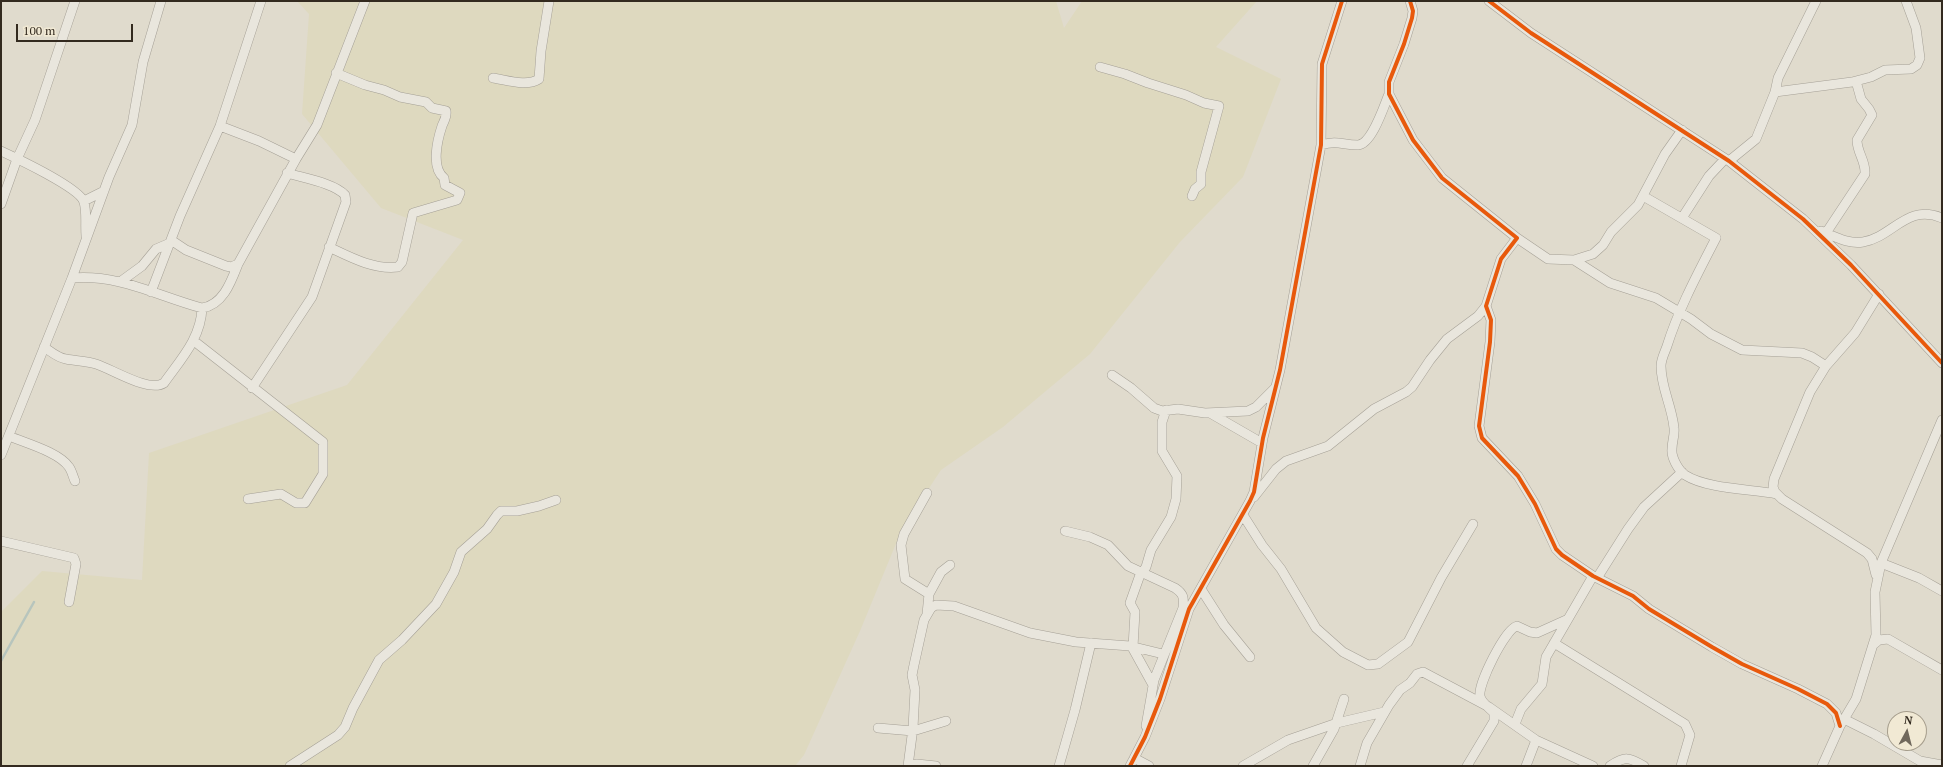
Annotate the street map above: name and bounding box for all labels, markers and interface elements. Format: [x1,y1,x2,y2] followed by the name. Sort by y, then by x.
[18,16,135,42] scale bar
[23,23,55,38] text: 100 m
[1887,711,1927,751] north arrow
[1903,713,1913,728] text: N

